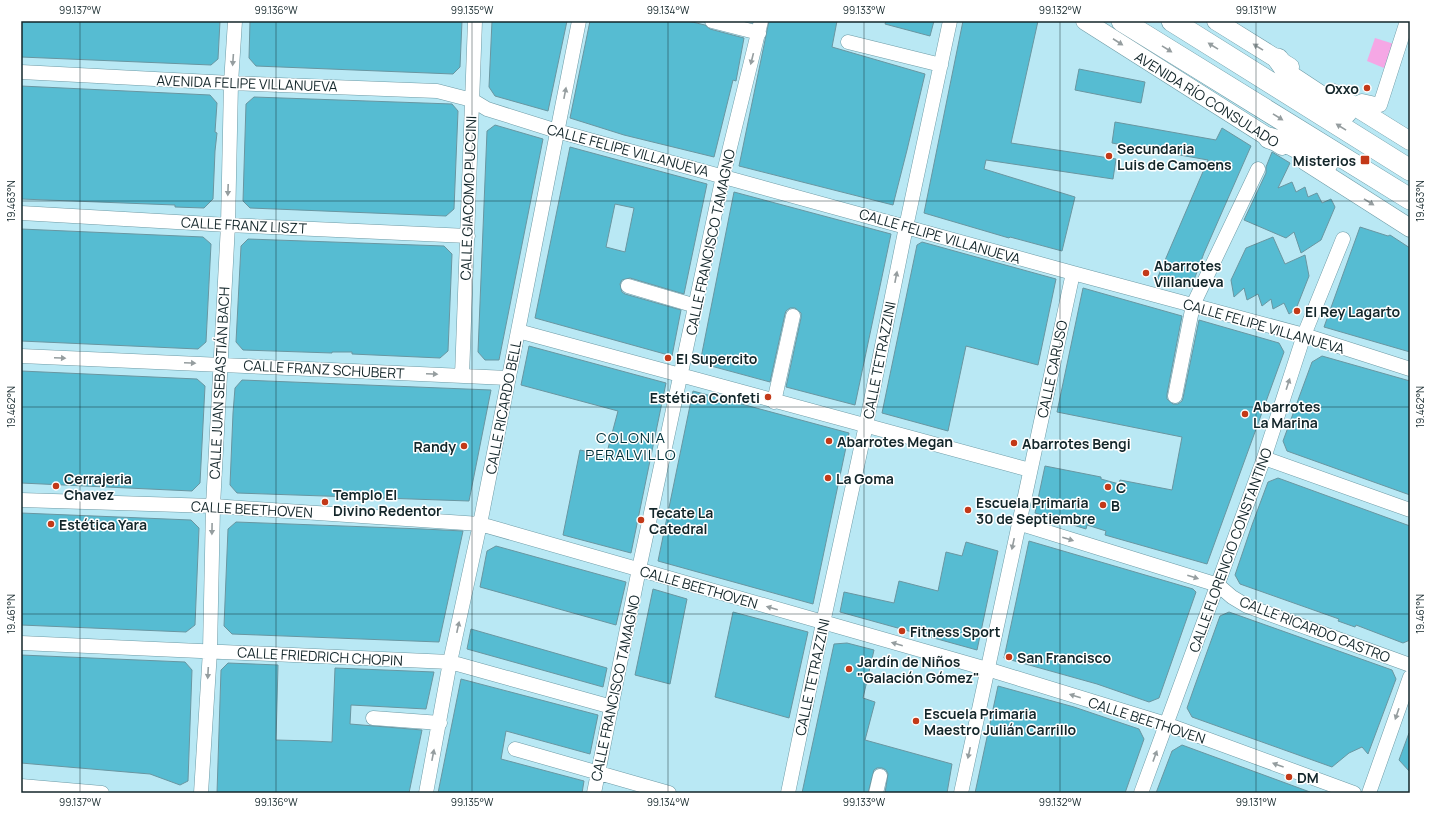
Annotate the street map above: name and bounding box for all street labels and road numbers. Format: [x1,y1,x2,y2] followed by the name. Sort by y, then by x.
[1131,47,1283,151] street label: AVENIDA RÍO CONSULADO
[156,70,338,96] street label: AVENIDA FELIPE VILLANUEVA
[456,115,480,281] street label: CALLE GIACOMO PUCCINI
[545,119,711,181] street label: CALLE FELIPE VILLANUEVA
[681,147,739,337] street label: CALLE FRANCISCO TAMAGNO
[857,204,1023,268] street label: CALLE FELIPE VILLANUEVA
[181,212,308,238] street label: CALLE FRANZ LISZT
[204,286,234,480] street label: CALLE JUAN SEBASTIÁN BACH
[1181,294,1347,358] street label: CALLE FELIPE VILLANUEVA
[858,300,900,420] street label: CALLE TETRAZZINI
[1032,318,1072,420] street label: CALLE CARUSO
[481,338,525,476] street label: CALLE RICARDO BELL
[243,355,406,383] street label: CALLE FRANZ SCHUBERT
[1184,445,1276,655] street label: CALLE FLORENCIO CONSTANTINO
[191,496,313,522] street label: CALLE BEETHOVEN
[638,561,760,613] street label: CALLE BEETHOVEN
[1237,591,1393,667] street label: CALLE RICARDO CASTRO
[586,593,644,783] street label: CALLE FRANCISCO TAMAGNO
[790,617,834,737] street label: CALLE TETRAZZINI
[237,642,403,670] street label: CALLE FRIEDRICH CHOPIN
[1086,692,1208,748] street label: CALLE BEETHOVEN

